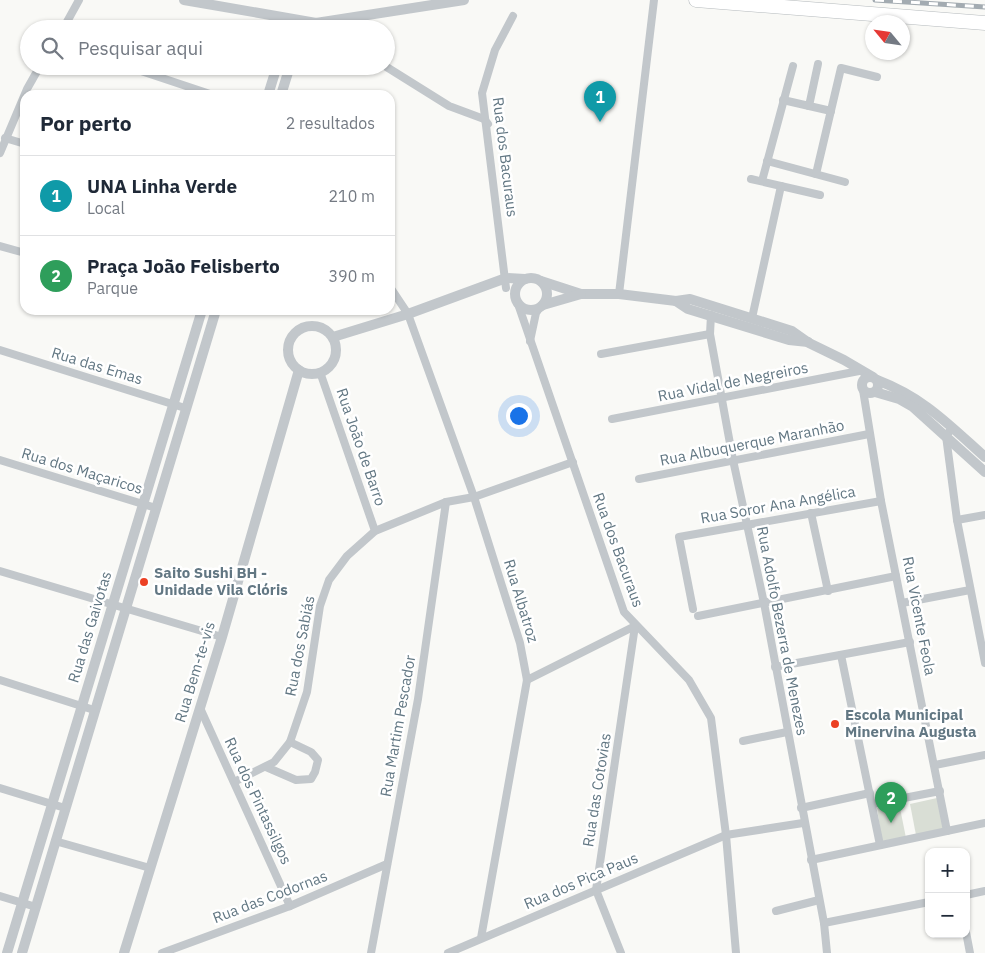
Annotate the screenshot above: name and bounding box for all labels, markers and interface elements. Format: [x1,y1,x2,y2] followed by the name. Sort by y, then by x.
[865,15,910,60] north arrow
[20,20,395,75] search box
[38,34,66,62] icon: search
[78,36,203,60] text: Pesquisar aqui
[584,81,616,122] pin: 1
[489,96,522,218] street label: Rua dos Bacuraus
[40,109,132,137] text: Por perto
[286,113,375,133] text: 2 resultados
[87,174,237,198] text: UNA Linha Verde
[51,186,61,206] text: 1
[328,186,375,206] text: 210 m
[87,198,125,218] text: Local
[87,254,280,278] text: Praça João Felisberto
[51,266,61,286] text: 2
[328,266,375,286] text: 390 m
[87,278,138,298] text: Parque
[49,343,145,388] street label: Rua das Emas
[656,358,810,405] street label: Rua Vidal de Negreiros
[332,385,391,508] street label: Rua João de Barro
[506,403,532,429] your location
[658,415,846,470] street label: Rua Albuquerque Maranhão
[19,443,145,498] street label: Rua dos Maçaricos
[699,482,857,527] street label: Rua Soror Ana Angélica
[589,490,648,610] street label: Rua dos Bacuraus
[753,525,812,737] street label: Rua Adolfo Bezerra de Menezes
[899,555,940,677] street label: Rua Vicente Feola
[500,557,543,645] street label: Rua Albatroz
[154,563,288,599] place label: Saito Sushi BH - Unidade Vila Clóris
[64,569,116,685] street label: Rua das Gaivotas
[138,576,150,588] marker: Saito Sushi BH - Unidade Vila Clóris
[280,594,319,698] street label: Rua dos Sabiás
[170,619,219,725] street label: Rua Bem-te-vis
[376,653,419,798] street label: Rua Martim Pescador
[845,705,977,741] place label: Escola Municipal Minervina Augusta
[829,718,841,730] marker: Escola Municipal Minervina Augusta
[578,732,615,848] street label: Rua das Cotovias
[221,734,296,867] street label: Rua dos Pintassilgos
[875,782,907,823] pin: 2
[521,848,641,913] street label: Rua dos Pica Paus
[925,848,970,938] map controls
[925,848,970,893] button: +
[210,866,330,927] street label: Rua das Codornas
[925,893,970,938] button: −

